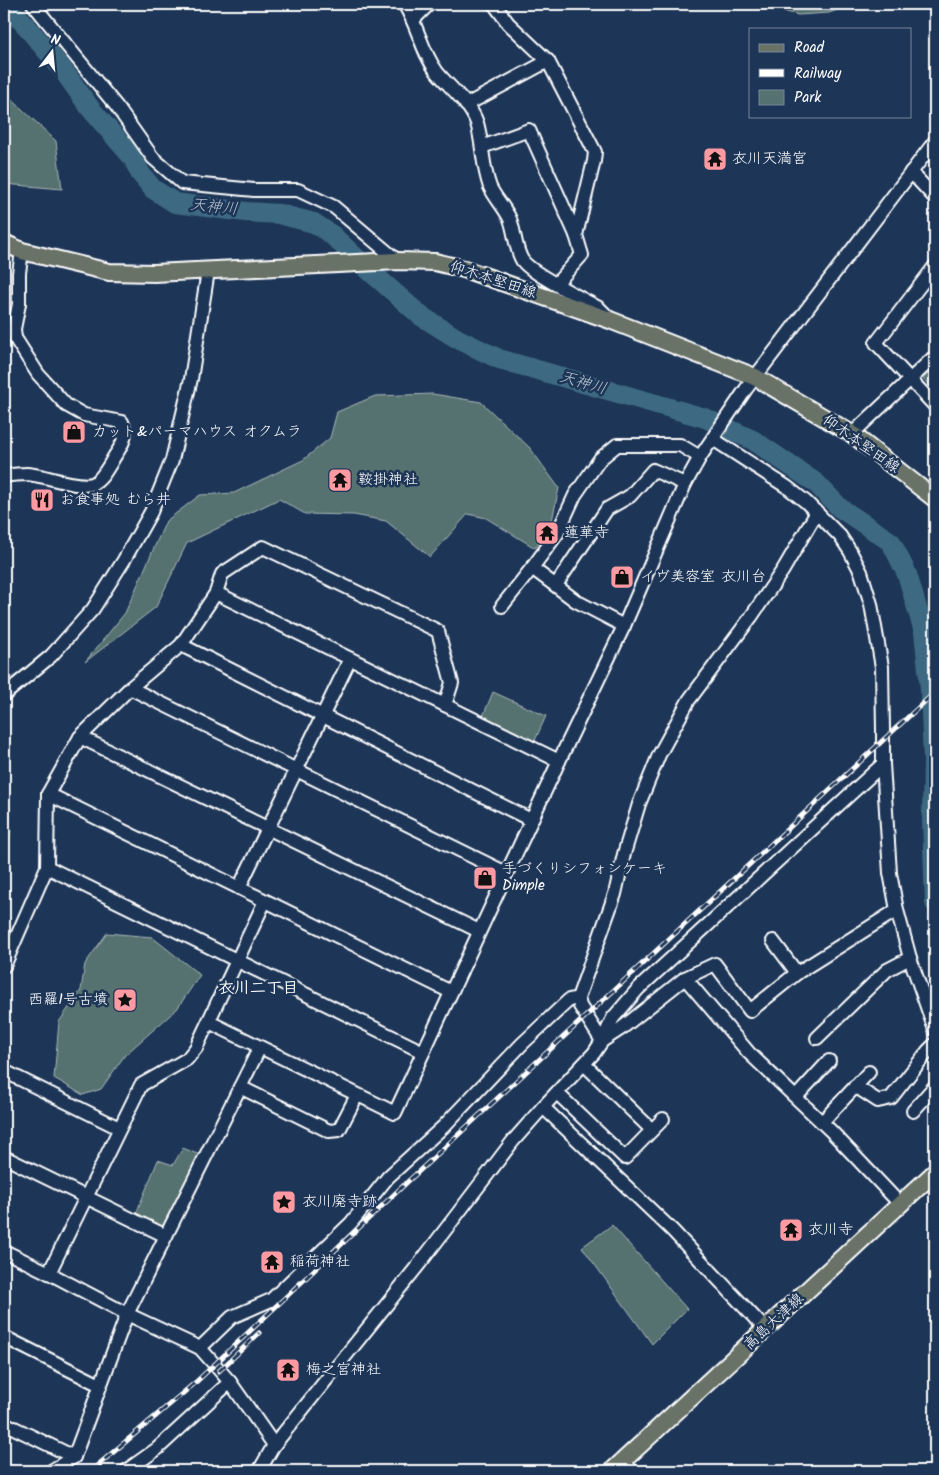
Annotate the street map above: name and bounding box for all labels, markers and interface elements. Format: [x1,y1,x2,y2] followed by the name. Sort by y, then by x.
[28,28,78,78] north arrow
[749,28,912,118] legend
[48,29,63,52] text: N
[794,36,825,60] text: Road
[794,62,842,86] text: Railway
[794,86,822,110] text: Park
[702,146,728,172] temple icon: 衣川天満宮
[732,147,807,171] place label: 衣川天満宮
[189,192,239,222] water label: 天神川
[446,255,540,305] street label: 仰木本堅田線
[556,364,610,402] water label: 天神川
[817,408,905,480] street label: 仰木本堅田線
[61,419,87,445] shop icon: カット&パーマハウス オクムラ
[92,420,302,444] place label: カット&パーマハウス オクムラ
[327,467,353,493] temple icon: 鞍掛神社
[358,468,418,492] place label: 鞍掛神社
[29,487,55,513] restaurant icon: お食事処 むら井
[60,488,171,512] place label: お食事処 むら井
[534,520,560,546] temple icon: 蓮華寺
[564,521,609,545] place label: 蓮華寺
[609,564,635,590] shop icon: イヴ美容室 衣川台
[640,565,766,589] place label: イヴ美容室 衣川台
[502,857,667,898] place label: 手づくりシフォンケーキ Dimple
[472,865,498,891] shop icon: 手づくりシフォンケーキ Dimple
[218,976,298,1001] district label: 衣川二丁目
[112,987,138,1013] place icon: 西羅1号古墳
[28,988,108,1012] place label: 西羅1号古墳
[271,1189,297,1215] place icon: 衣川廃寺跡
[302,1190,377,1214] place label: 衣川廃寺跡
[778,1217,804,1243] temple icon: 衣川寺
[808,1218,853,1242] place label: 衣川寺
[259,1249,285,1275] temple icon: 稲荷神社
[290,1250,350,1274] place label: 稲荷神社
[738,1288,810,1356] street label: 高島大津線
[275,1357,301,1383] temple icon: 梅之宮神社
[306,1358,381,1382] place label: 梅之宮神社

